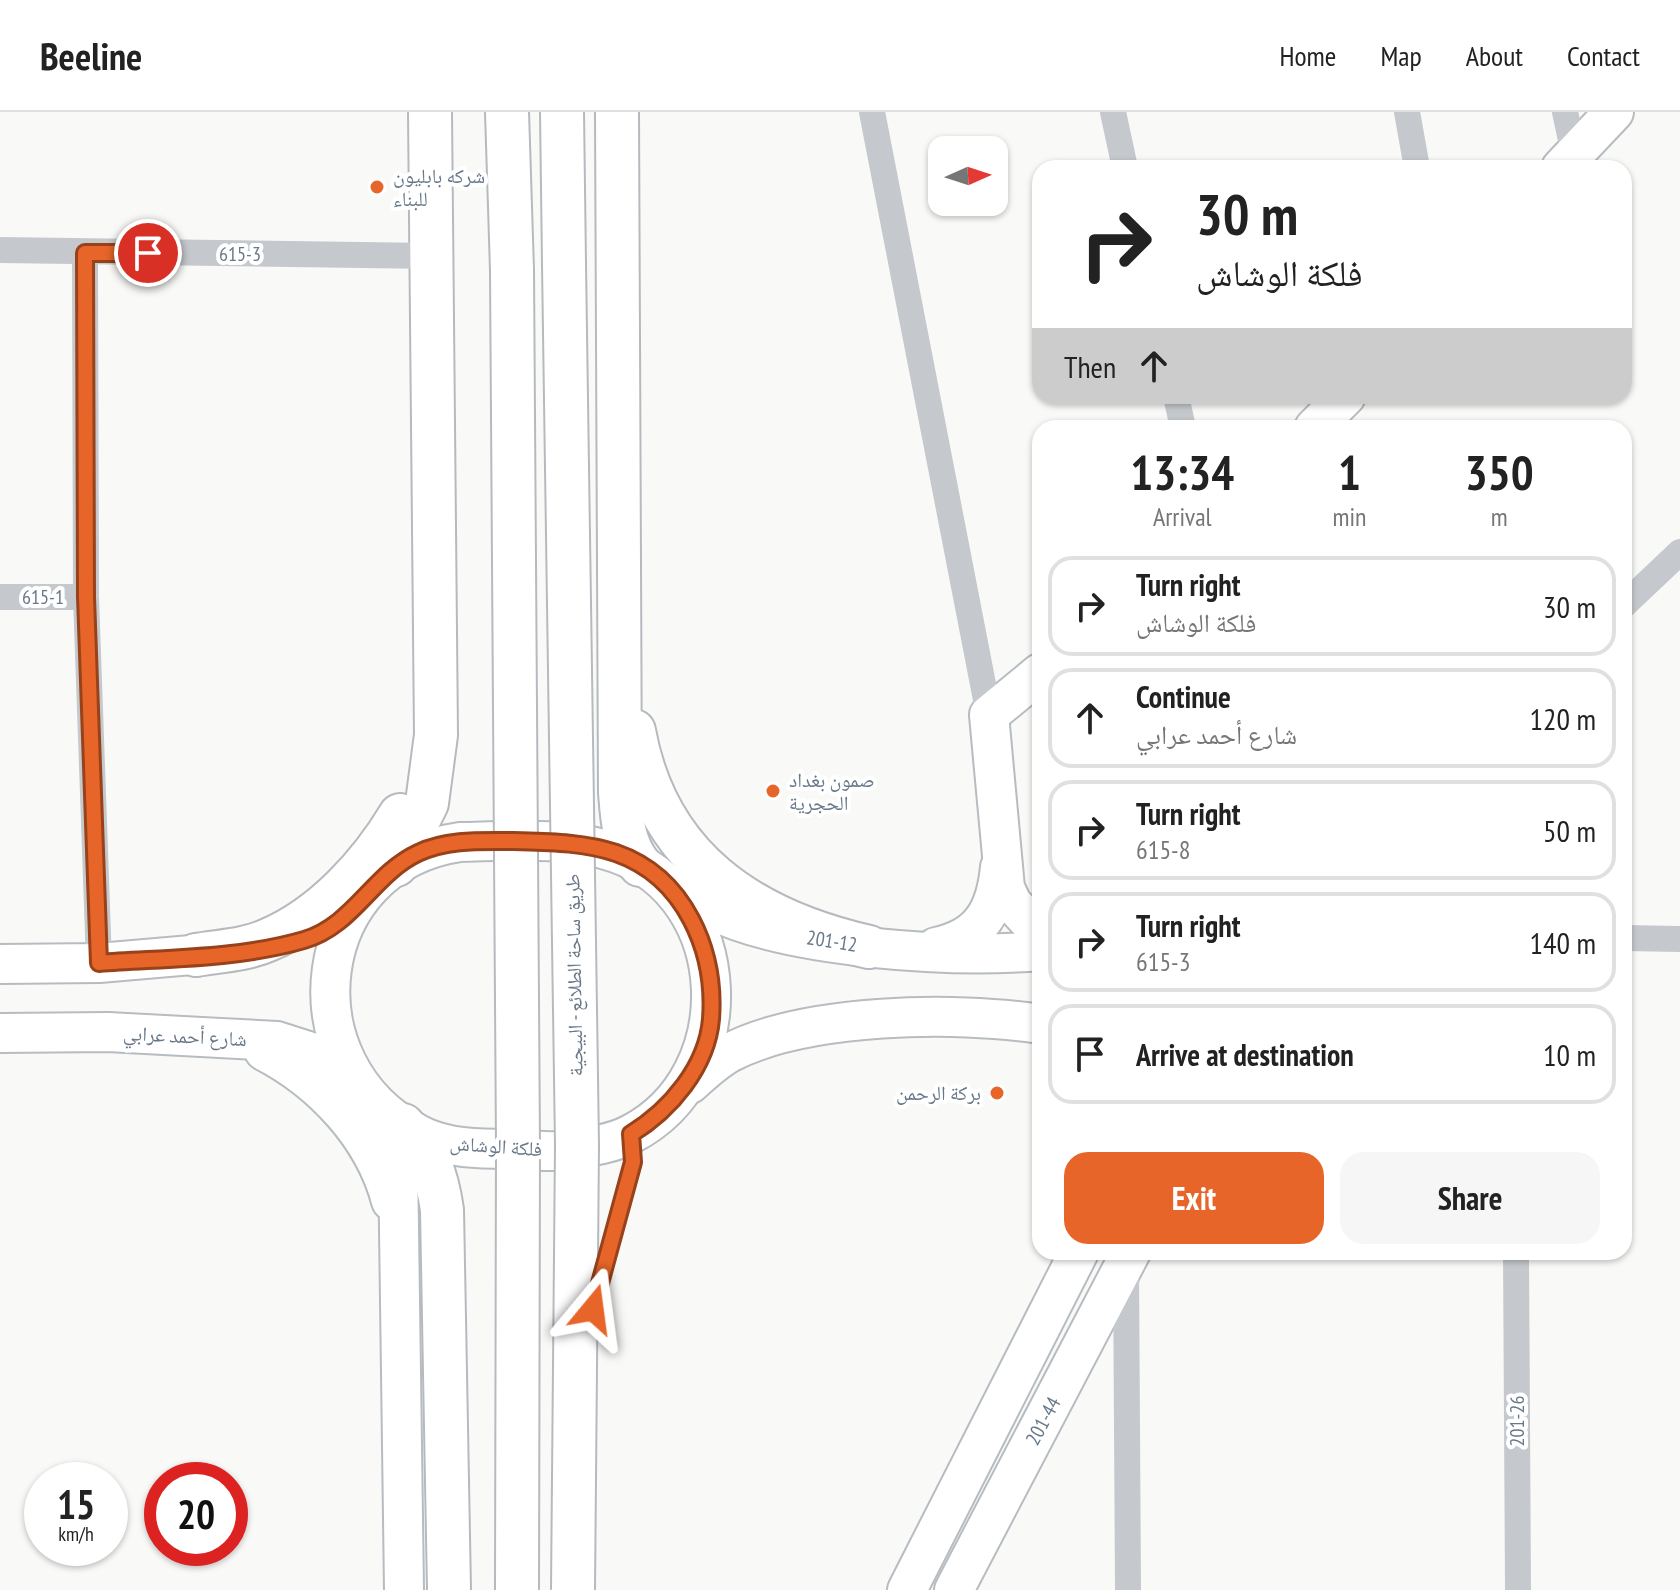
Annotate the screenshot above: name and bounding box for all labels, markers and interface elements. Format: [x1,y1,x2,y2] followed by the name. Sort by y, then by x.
[40,31,142,80] text: Beeline
[1280,37,1336,74] text: Home
[1380,37,1422,74] text: Map
[1466,37,1523,74] text: About
[1567,37,1640,74] text: Contact
[928,136,1008,216] north arrow
[928,136,1008,216] map controls
[393,163,485,212] place label: شركه بابليون للبناء
[368,178,386,196] marker: شركه بابليون للبناء
[1196,178,1298,250] text: 30 m
[1064,192,1168,296] icon: right
[114,219,182,287] pin
[126,231,170,275] icon: arrive
[219,241,261,267] street label: 615-3
[1196,249,1363,296] text: فلكة الوشاش
[1132,344,1176,388] icon: ahead
[1064,347,1116,386] text: Then
[1130,441,1234,503] text: 13:34
[1338,441,1361,503] text: 1
[1465,441,1534,503] text: 350
[1153,500,1212,533] text: Arrival
[1332,500,1366,533] text: min
[1491,500,1508,533] text: m
[1136,565,1240,604] text: Turn right
[22,584,64,610] street label: 615-1
[1068,584,1112,628] icon: right
[1543,587,1596,626] text: 30 m
[1136,606,1256,639] text: فلكة الوشاش
[1136,677,1231,716] text: Continue
[1068,696,1112,740] icon: ahead
[1530,699,1596,738] text: 120 m
[1136,718,1297,751] text: شارع أحمد عرابي
[789,767,875,816] place label: صمون بغداد الحجرية
[764,782,782,800] marker: صمون بغداد الحجرية
[1136,794,1240,833] text: Turn right
[1068,808,1112,852] icon: right
[1543,811,1596,850] text: 50 m
[1136,833,1190,866] text: 615-8
[559,873,589,1077] street label: طريق ساحة الطلائع - البيجية
[1136,906,1240,945] text: Turn right
[1068,920,1112,964] icon: right
[1530,923,1596,962] text: 140 m
[805,924,859,958] street label: 201-12
[1136,945,1190,978] text: 615-3
[122,1020,248,1055] street label: شارع أحمد عرابي
[1068,1032,1112,1076] icon: arrive
[1136,1035,1354,1074] text: Arrive at destination
[1543,1035,1596,1074] text: 10 m
[896,1080,981,1106] place label: بركة الرحمن
[988,1084,1006,1102] marker: بركة الرحمن
[449,1130,543,1162] street label: فلكة الوشاش
[1064,1152,1324,1244] button: Exit
[1340,1152,1600,1244] button: Share
[551,1267,635,1351] position arrow
[1020,1392,1066,1450] street label: 201-44
[1504,1396,1530,1446] street label: 201-26
[144,1462,248,1566] speed limit sign: 20
[57,1478,95,1530] text: 15
[58,1521,94,1547] text: km/h

